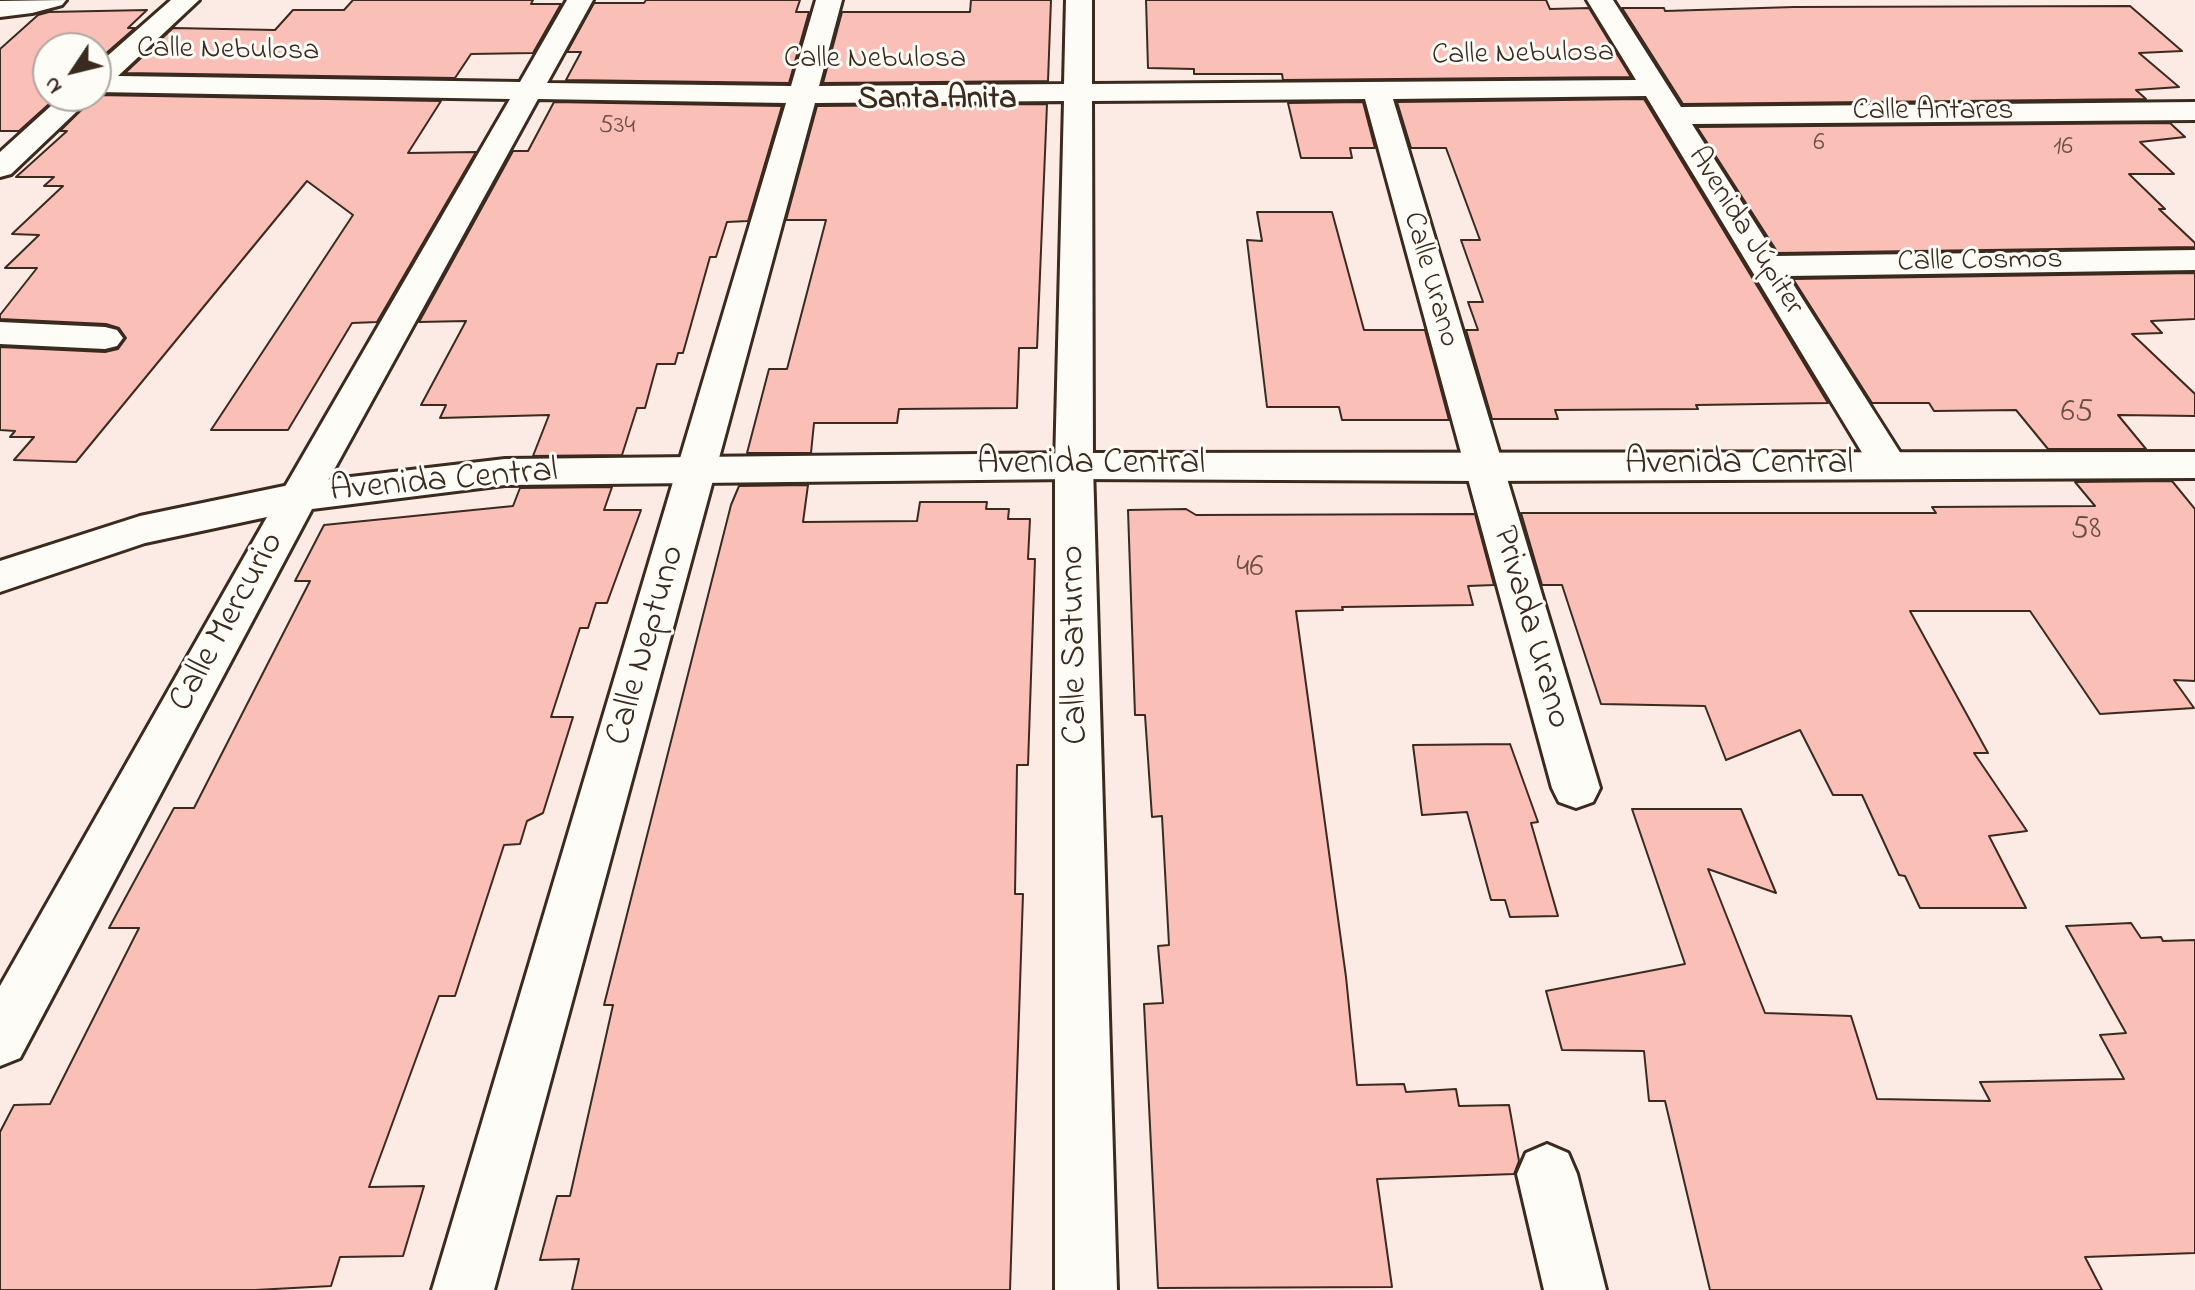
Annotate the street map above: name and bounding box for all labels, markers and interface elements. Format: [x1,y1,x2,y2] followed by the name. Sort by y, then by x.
[32,32,112,112] north arrow
[136,32,320,72] street label: Calle Nebulosa
[1431,36,1615,76] street label: Calle Nebulosa
[784,43,966,79] street label: Calle Nebulosa
[37,69,71,100] text: N
[858,83,1016,121] district label: Santa Anita
[1852,95,2014,131] street label: Calle Antares
[599,112,635,144] house number: 534
[1813,129,1825,161] house number: 6
[2053,133,2073,165] house number: 16
[1678,141,1810,323] street label: Avenida Júpiter
[1393,208,1465,352] street label: Calle Urano
[1897,244,2063,282] street label: Calle Cosmos
[2061,396,2093,434] house number: 65
[977,444,1205,488] street label: Avenida Central
[1625,444,1853,488] street label: Avenida Central
[328,452,560,514] street label: Avenida Central
[2071,513,2101,551] house number: 58
[1480,522,1578,734] street label: Privada Urano
[162,526,296,720] street label: Calle Mercurio
[599,541,697,751] street label: Calle Neptuno
[1054,545,1100,745] street label: Calle Saturno
[1236,551,1264,589] house number: 46

